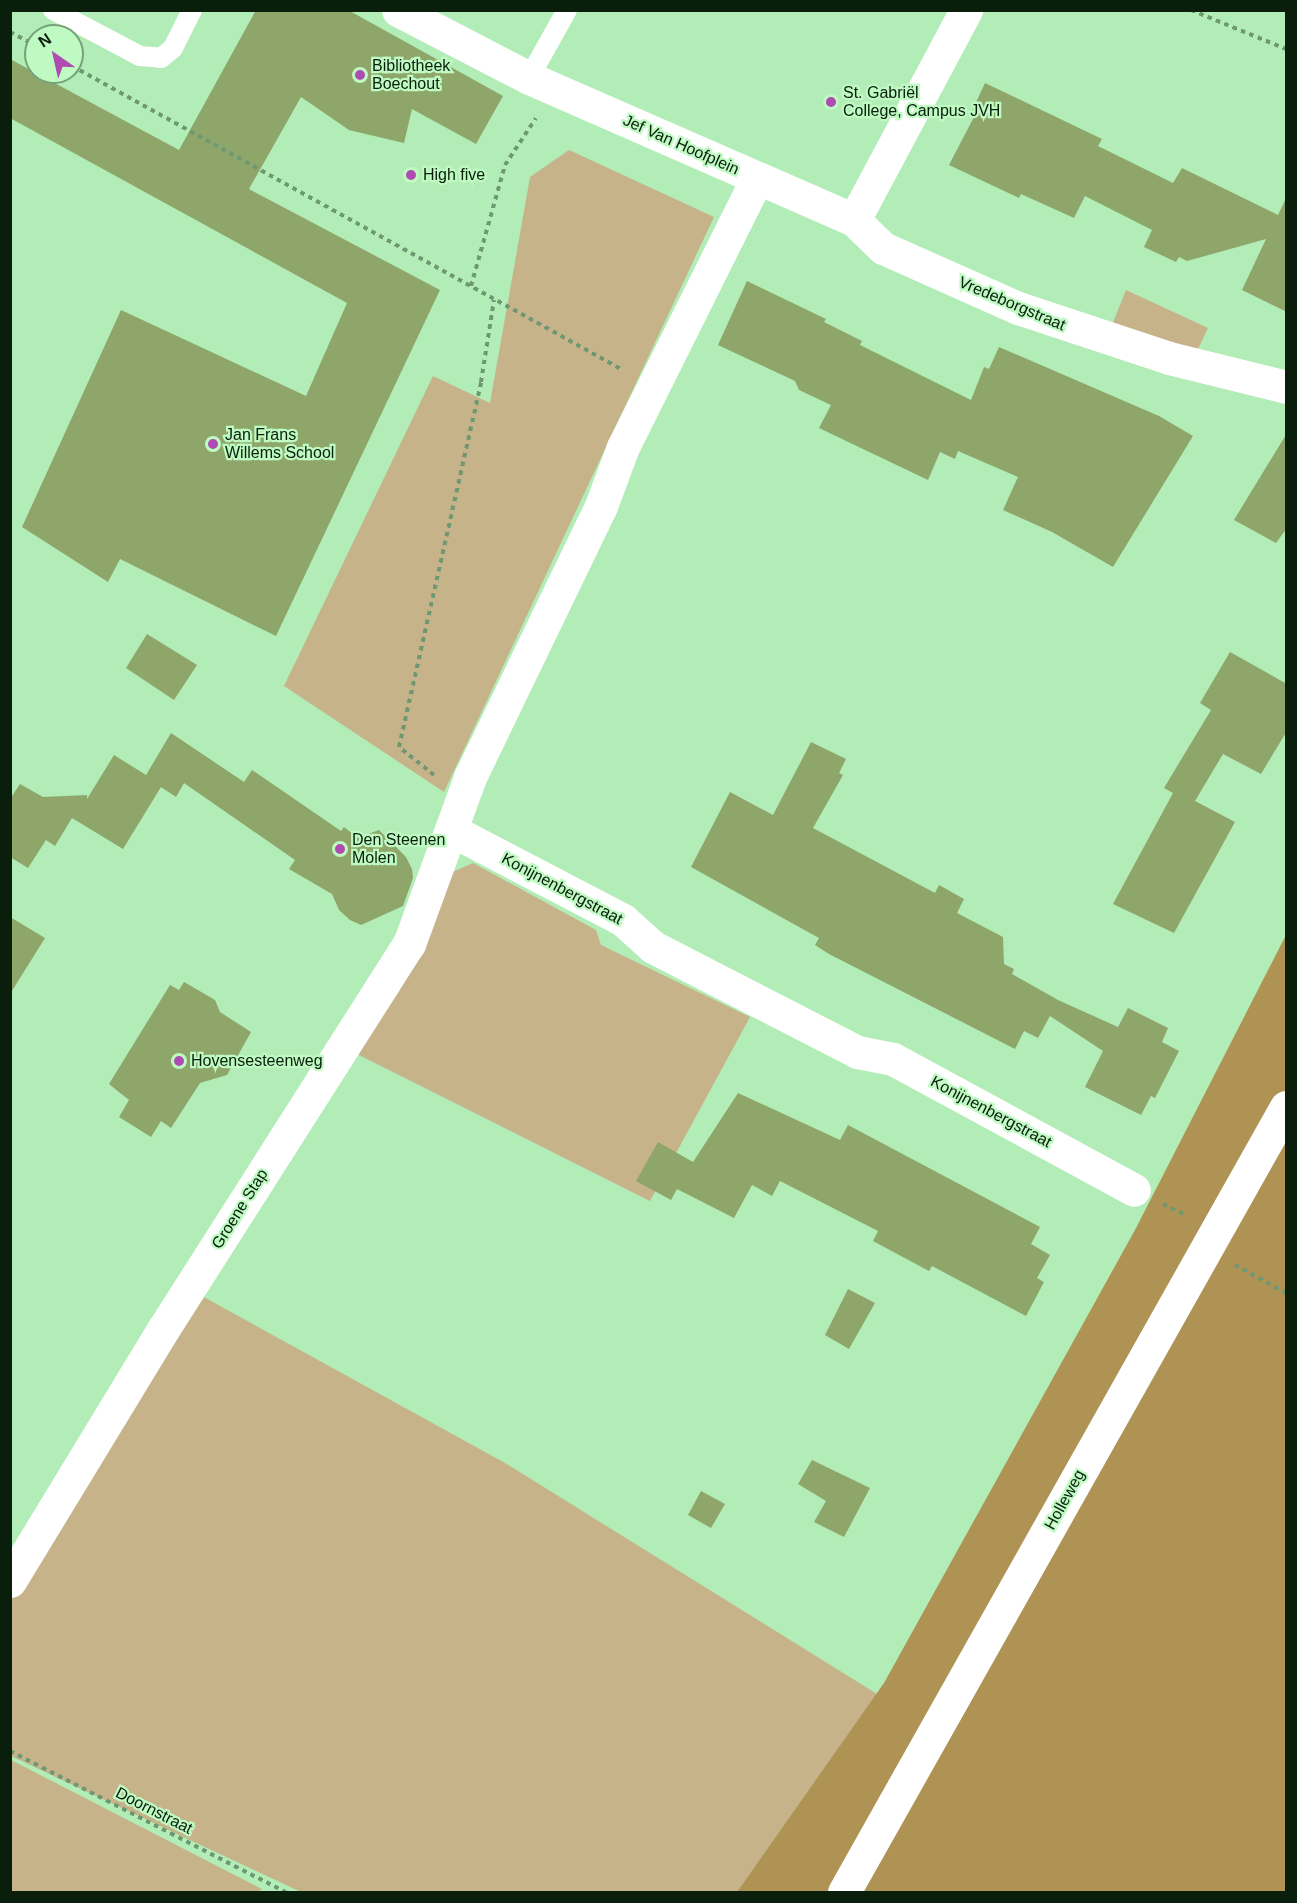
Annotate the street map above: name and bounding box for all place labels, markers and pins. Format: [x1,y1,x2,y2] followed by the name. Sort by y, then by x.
[372,56,450,94] place label: Bibliotheek Boechout
[353,68,367,82] marker: Bibliotheek Boechout
[843,83,1000,121] place label: St. Gabriël College, Campus JVH
[824,95,838,109] marker: St. Gabriël College, Campus JVH
[423,165,485,185] place label: High five
[404,168,418,182] marker: High five
[225,425,334,463] place label: Jan Frans Willems School
[206,437,220,451] marker: Jan Frans Willems School
[352,830,445,868] place label: Den Steenen Molen
[333,842,347,856] marker: Den Steenen Molen
[191,1051,323,1071] place label: Hovensesteenweg
[172,1054,186,1068] marker: Hovensesteenweg

